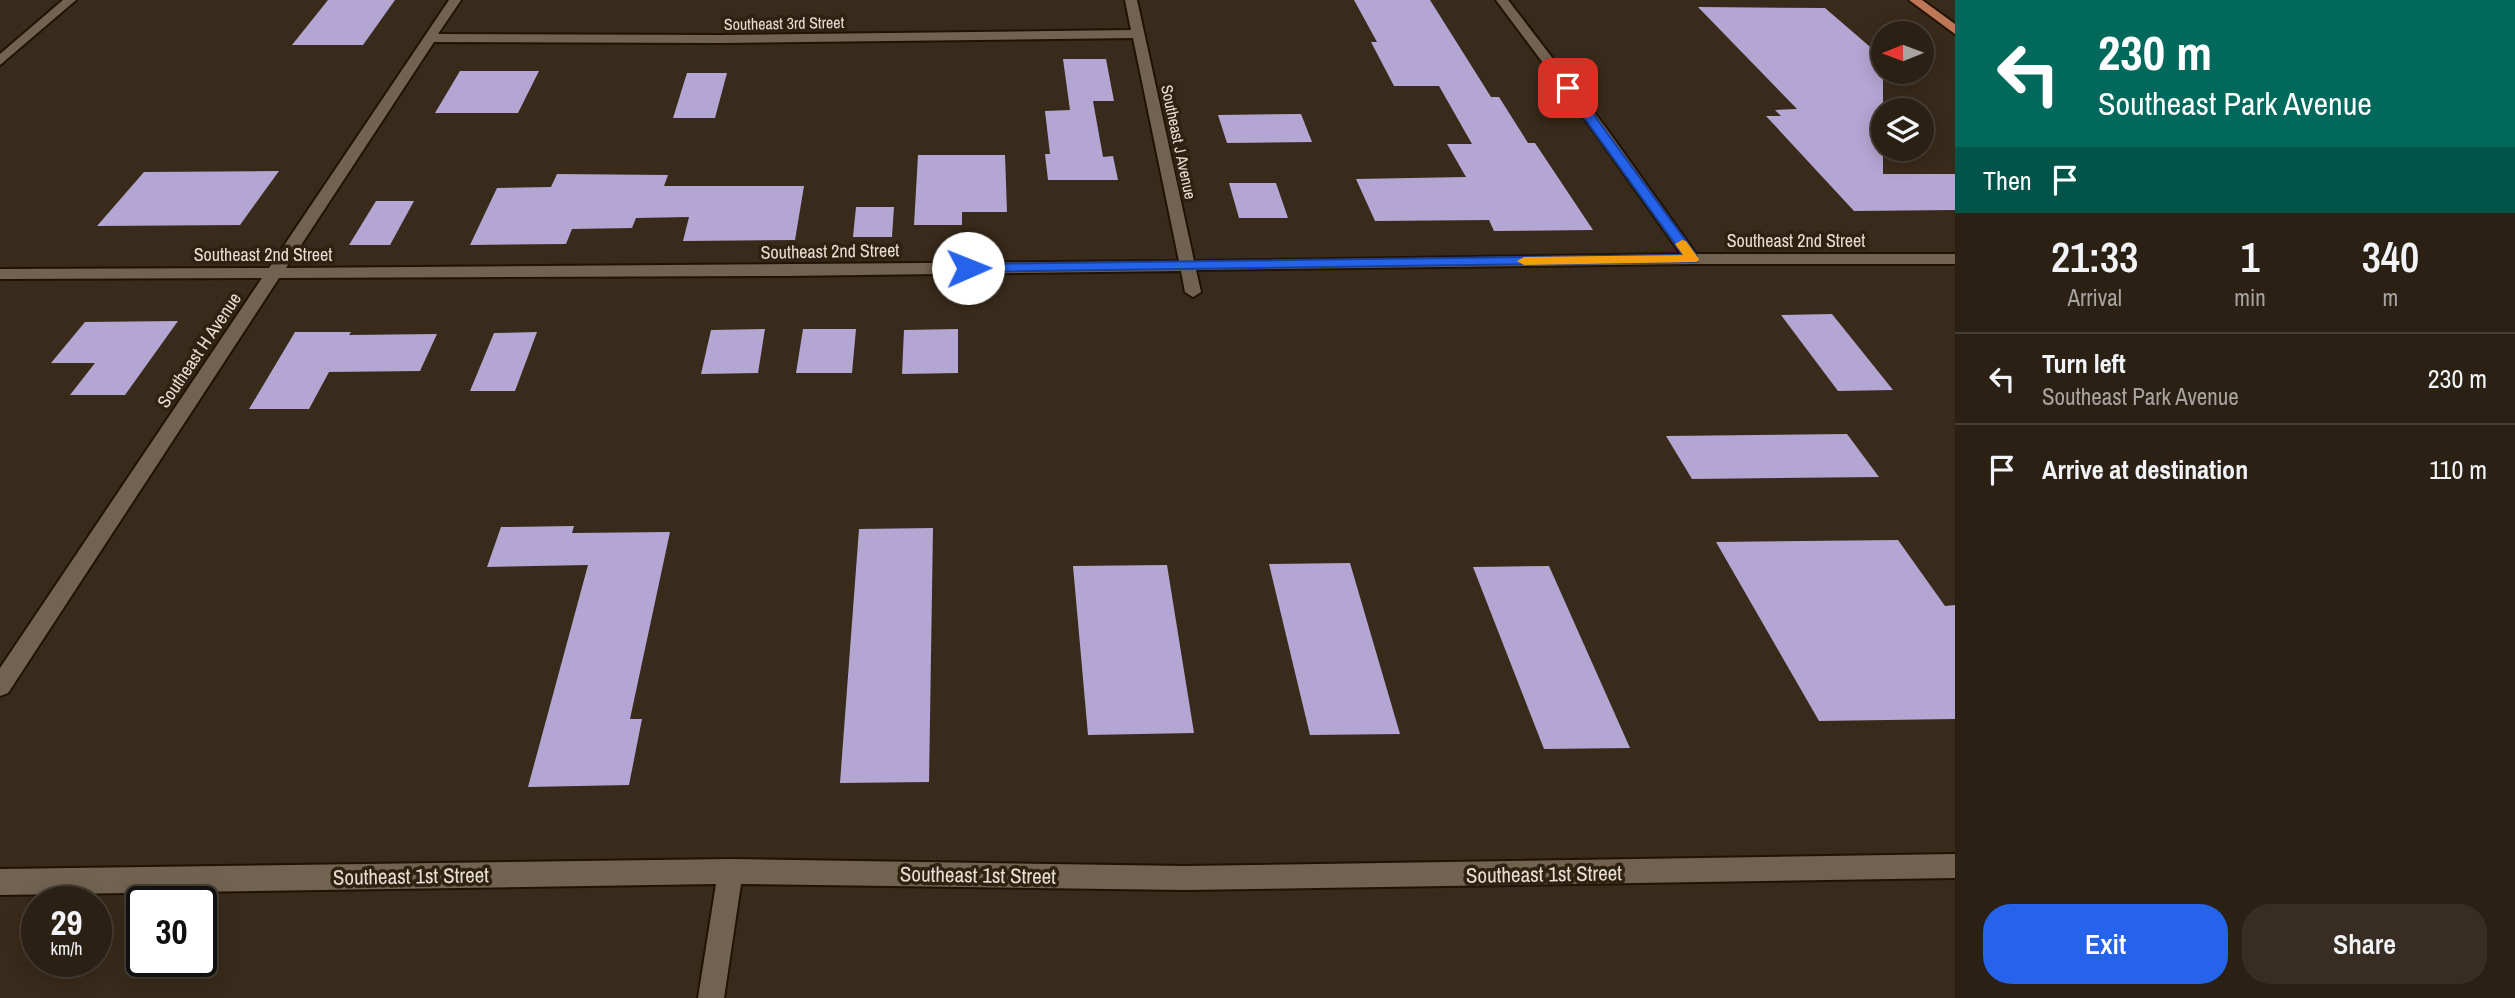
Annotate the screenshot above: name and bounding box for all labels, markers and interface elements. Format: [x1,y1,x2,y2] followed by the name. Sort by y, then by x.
[724,11,845,35] street label: Southeast 3rd Street
[2098,19,2212,85] text: 230 m
[1871,21,1934,84] north arrow
[1871,21,1934,161] map controls
[1983,28,2074,119] icon: left
[1538,58,1598,118] pin
[1549,69,1587,107] icon: arrive
[2098,82,2372,125] text: Southeast Park Avenue
[1156,83,1202,201] street label: Southeast J Avenue
[1871,98,1934,161] button: layers
[2046,161,2084,199] icon: arrive
[1983,163,2032,198] text: Then
[1727,228,1865,253] street label: Southeast 2nd Street
[2051,229,2138,285] text: 21:33
[2240,229,2260,285] text: 1
[2362,229,2419,285] text: 340
[931,231,1005,305] position arrow
[760,237,900,265] street label: Southeast 2nd Street
[194,242,332,267] street label: Southeast 2nd Street
[2067,282,2122,313] text: Arrival
[2234,282,2266,313] text: min
[2383,282,2398,313] text: m
[151,287,247,413] street label: Southeast H Avenue
[2042,346,2126,381] text: Turn left
[1983,360,2021,398] icon: left
[2428,361,2487,396] text: 230 m
[2042,381,2239,412] text: Southeast Park Avenue
[1983,451,2021,489] icon: arrive
[2042,452,2248,487] text: Arrive at destination
[2429,452,2487,487] text: 110 m
[1466,858,1622,890] street label: Southeast 1st Street
[900,859,1056,891] street label: Southeast 1st Street
[333,860,489,892] street label: Southeast 1st Street
[126,886,217,977] speed limit sign: 30
[51,899,82,946] text: 29
[1983,904,2228,984] button: Exit
[2242,904,2487,984] button: Share
[51,936,83,961] text: km/h

